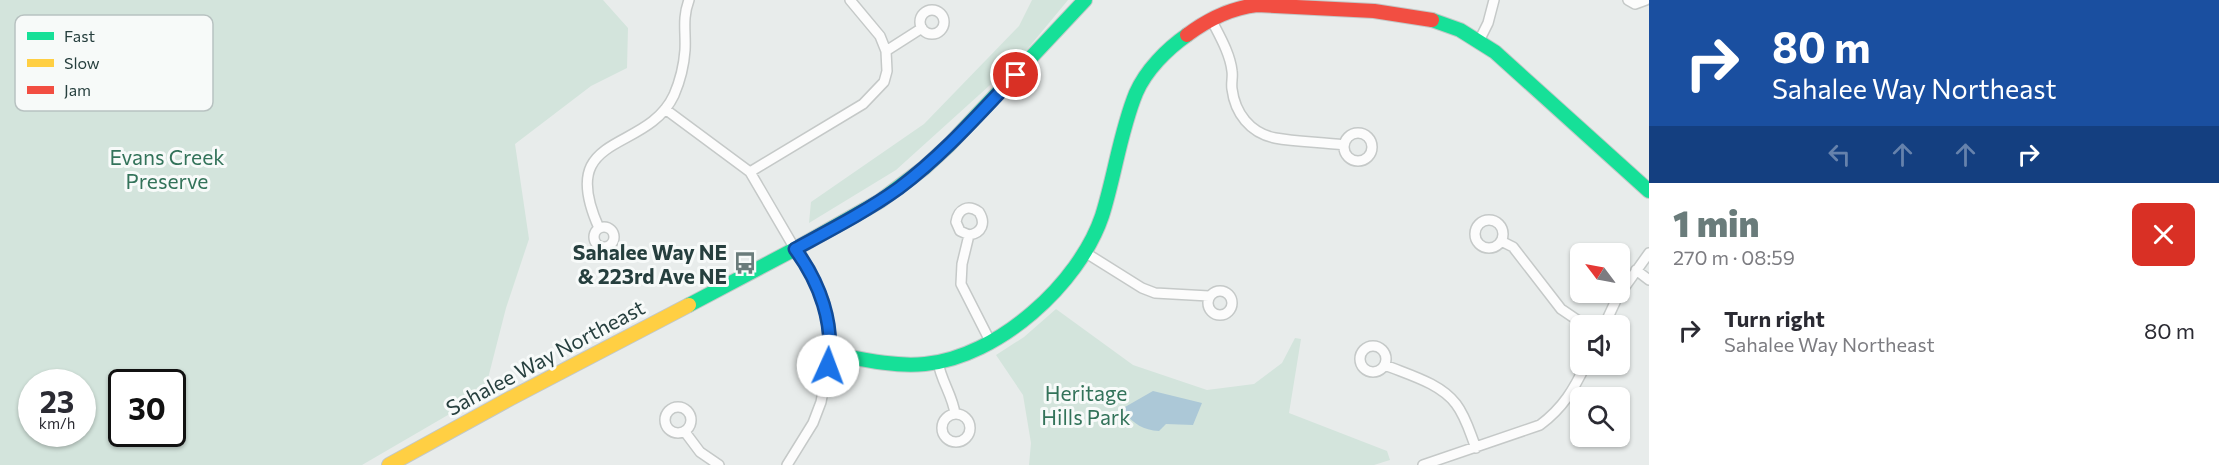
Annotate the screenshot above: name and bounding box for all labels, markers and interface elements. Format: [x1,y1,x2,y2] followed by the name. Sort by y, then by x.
[15,15,213,111] legend
[1772,20,1871,72] text: 80 m
[1673,24,1751,102] icon: right
[64,26,95,45] text: Fast
[990,49,1041,100] pin
[64,53,100,72] text: Slow
[999,58,1032,91] icon: arrive
[1772,72,2057,105] text: Sahalee Way Northeast
[64,80,91,99] text: Jam
[1823,138,1856,171] icon: left
[1886,138,1919,171] icon: ahead
[1949,138,1982,171] icon: ahead
[2012,138,2045,171] icon: right
[109,144,225,193] park label: Evans Creek Preserve
[1673,200,1759,244] text: 1 min
[2132,203,2195,266] button: close
[573,239,727,288] place label: Sahalee Way NE & 223rd Ave NE
[1570,243,1630,303] north arrow
[1570,243,1630,447] map controls
[1673,245,1795,269] text: 270 m · 08:59
[732,250,758,276] bus stop icon: Sahalee Way NE & 223rd Ave NE
[441,294,649,420] street label: Sahalee Way Northeast
[1724,305,1825,332] text: Turn right
[1673,314,1706,347] icon: right
[1570,315,1630,375] button: sound
[2144,317,2195,344] text: 80 m
[1724,332,1935,356] text: Sahalee Way Northeast
[796,334,860,398] position arrow
[108,369,186,447] speed limit sign: 30
[1041,380,1131,429] park label: Heritage Hills Park
[40,382,74,419] text: 23
[1570,387,1630,447] button: search
[39,414,75,432] text: km/h

